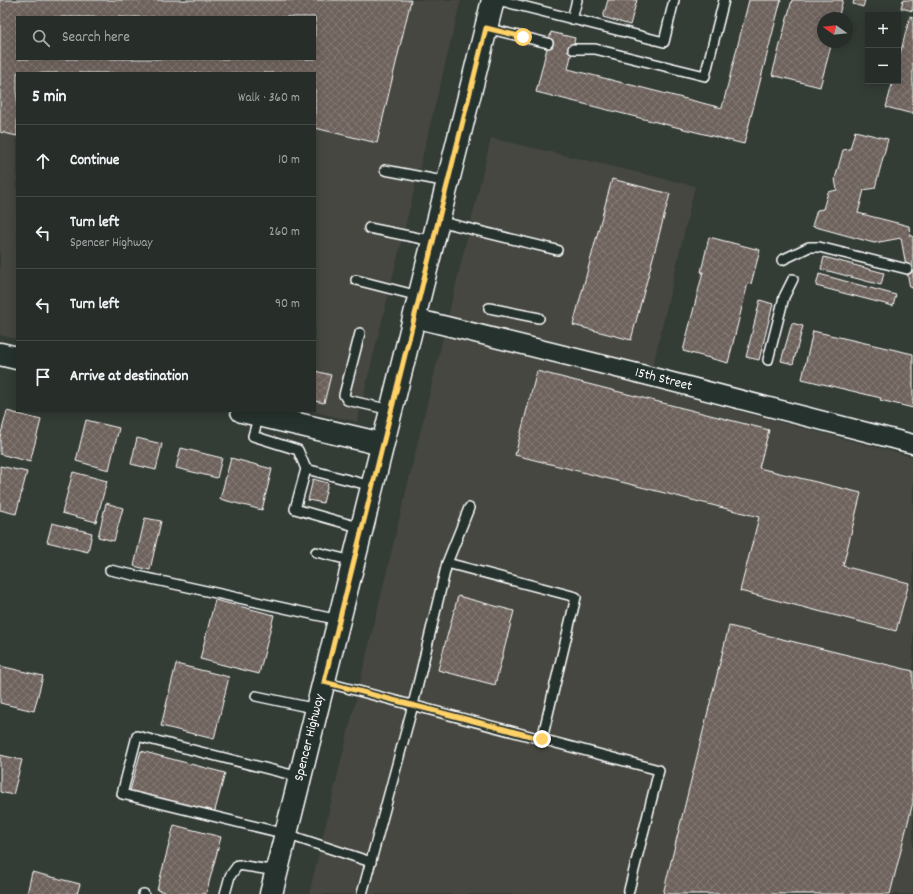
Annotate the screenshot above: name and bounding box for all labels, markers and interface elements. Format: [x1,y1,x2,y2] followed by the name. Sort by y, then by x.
[817,12,853,48] north arrow
[865,12,901,84] map controls
[865,12,901,48] button: +
[16,16,316,60] search box
[30,27,52,49] icon: search
[62,27,130,49] text: Search here
[514,28,532,46] route start
[865,48,901,84] button: −
[32,86,66,110] text: 5 min
[238,89,300,108] text: Walk · 360 m
[32,150,54,172] icon: ahead
[70,150,119,172] text: Continue
[278,151,300,170] text: 10 m
[70,212,119,234] text: Turn left
[32,222,54,244] icon: left
[269,223,300,242] text: 260 m
[70,234,153,253] text: Spencer Highway
[32,294,54,316] icon: left
[70,294,119,316] text: Turn left
[275,295,300,314] text: 90 m
[633,363,694,397] street label: 15th Street
[32,366,54,388] icon: arrive
[70,366,188,388] text: Arrive at destination
[289,692,330,783] street label: Spencer Highway
[533,730,551,748] route end

